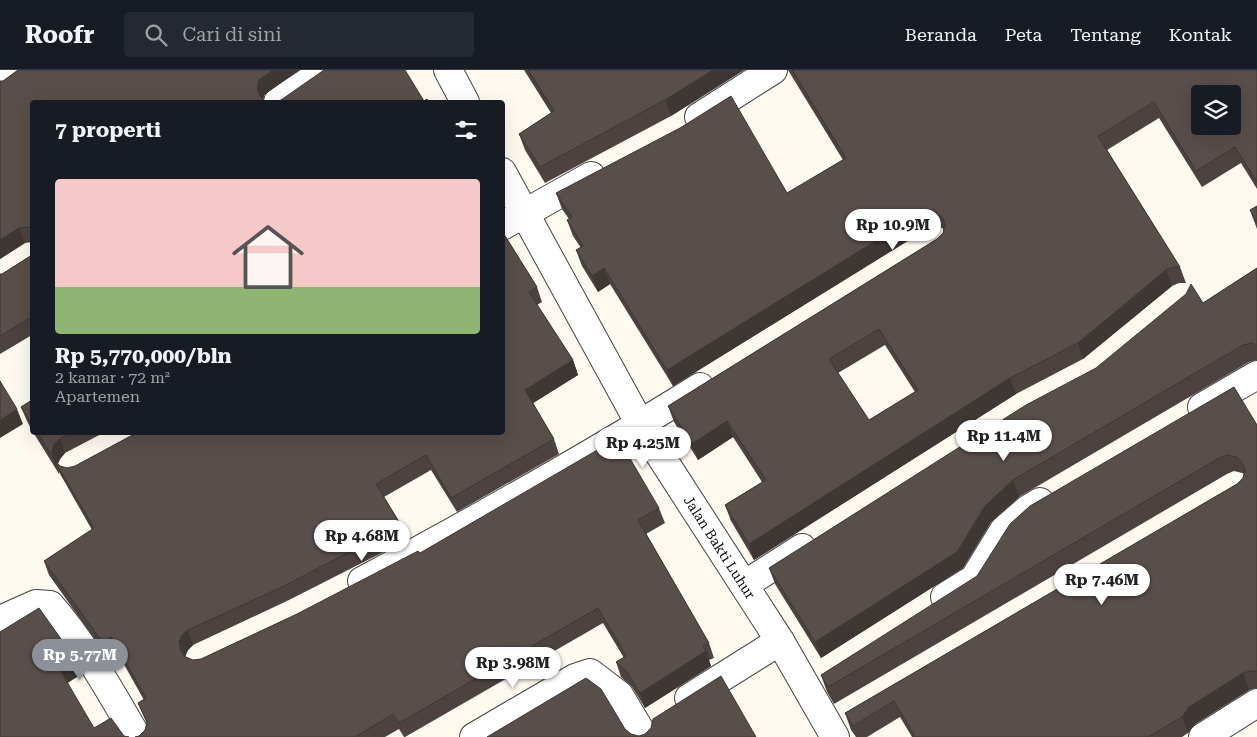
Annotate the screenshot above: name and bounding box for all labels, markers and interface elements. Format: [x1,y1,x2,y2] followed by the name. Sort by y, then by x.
[124,12,474,57] search box
[25,21,94,49] text: Roofr
[142,21,170,49] icon: search
[182,23,281,46] text: Cari di sini
[905,24,977,45] text: Beranda
[1005,24,1042,45] text: Peta
[1070,24,1141,45] text: Tentang
[1169,24,1232,45] text: Kontak
[1191,85,1241,135] map controls
[1191,85,1241,135] button: layers
[452,116,480,144] icon: filters
[55,118,161,142] text: 7 properti
[841,208,945,251] pin: Rp 10.9M
[223,212,313,302] icon: home
[856,215,930,234] text: Rp 10.9M
[55,344,232,368] text: Rp 5,770,000/bln
[55,368,170,387] text: 2 kamar · 72 m²
[55,387,140,406] text: Apartemen
[952,420,1056,462] pin: Rp 11.4M
[591,426,695,469] pin: Rp 4.25M
[967,426,1041,445] text: Rp 11.4M
[606,433,680,452] text: Rp 4.25M
[680,493,759,602] street label: Jalan Bakti Luhur
[310,520,414,562] pin: Rp 4.68M
[325,526,399,545] text: Rp 4.68M
[1050,564,1154,606] pin: Rp 7.46M
[1065,570,1139,589] text: Rp 7.46M
[28,638,132,681] pin: Rp 5.77M
[43,645,117,664] text: Rp 5.77M
[461,646,565,689] pin: Rp 3.98M
[476,653,550,672] text: Rp 3.98M

